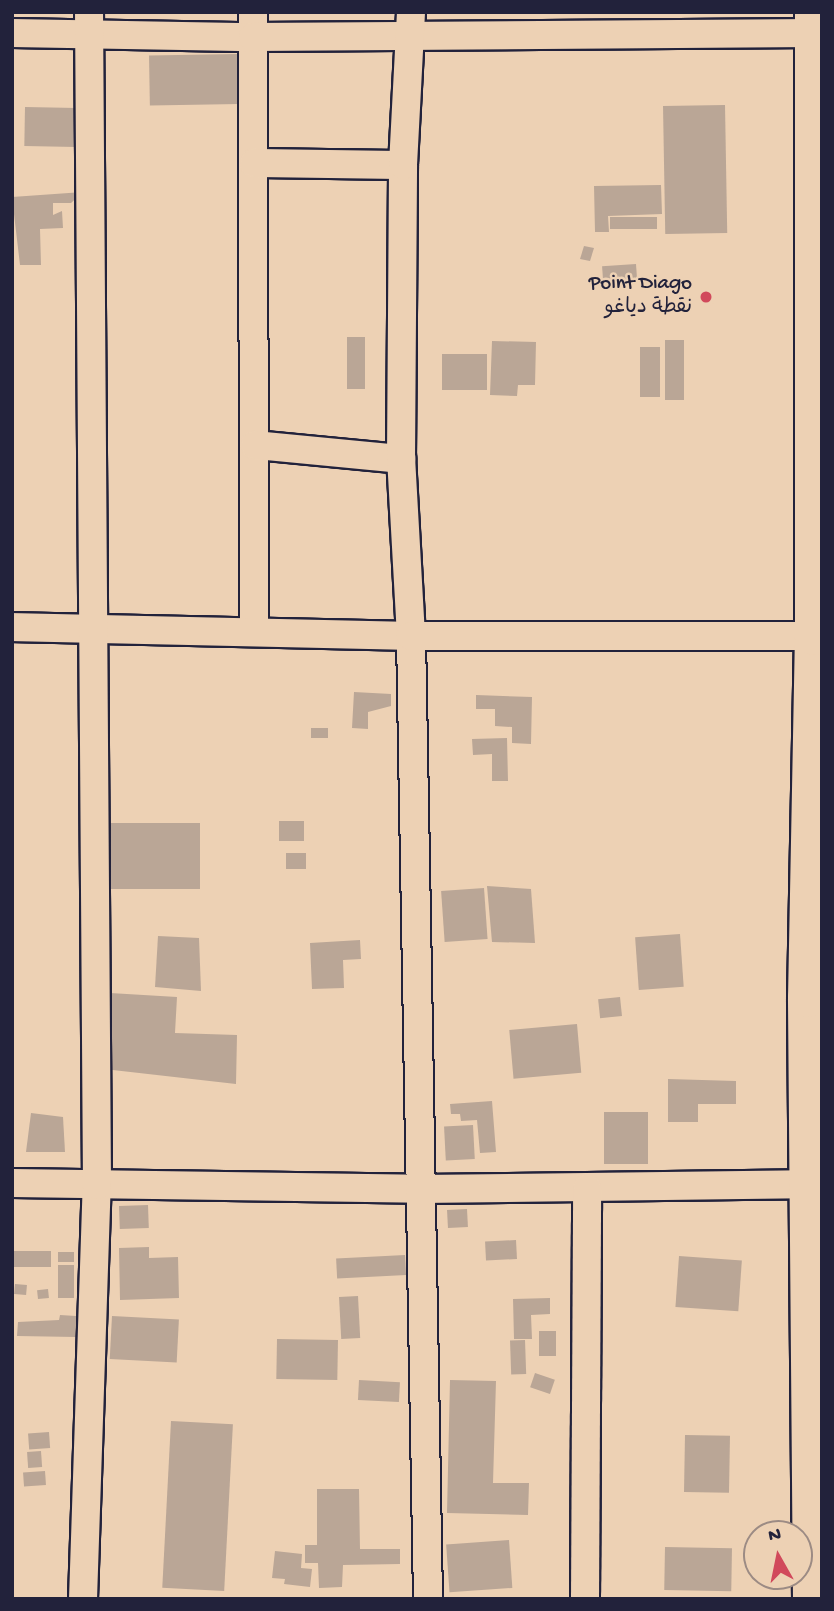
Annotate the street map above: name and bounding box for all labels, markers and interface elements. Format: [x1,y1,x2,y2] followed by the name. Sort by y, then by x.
[589,272,692,322] place label: Point Diago نقطة دياغو
[698,289,714,305] marker: Point Diago نقطة دياغو
[743,1520,813,1590] north arrow
[767,1523,783,1548] text: N

